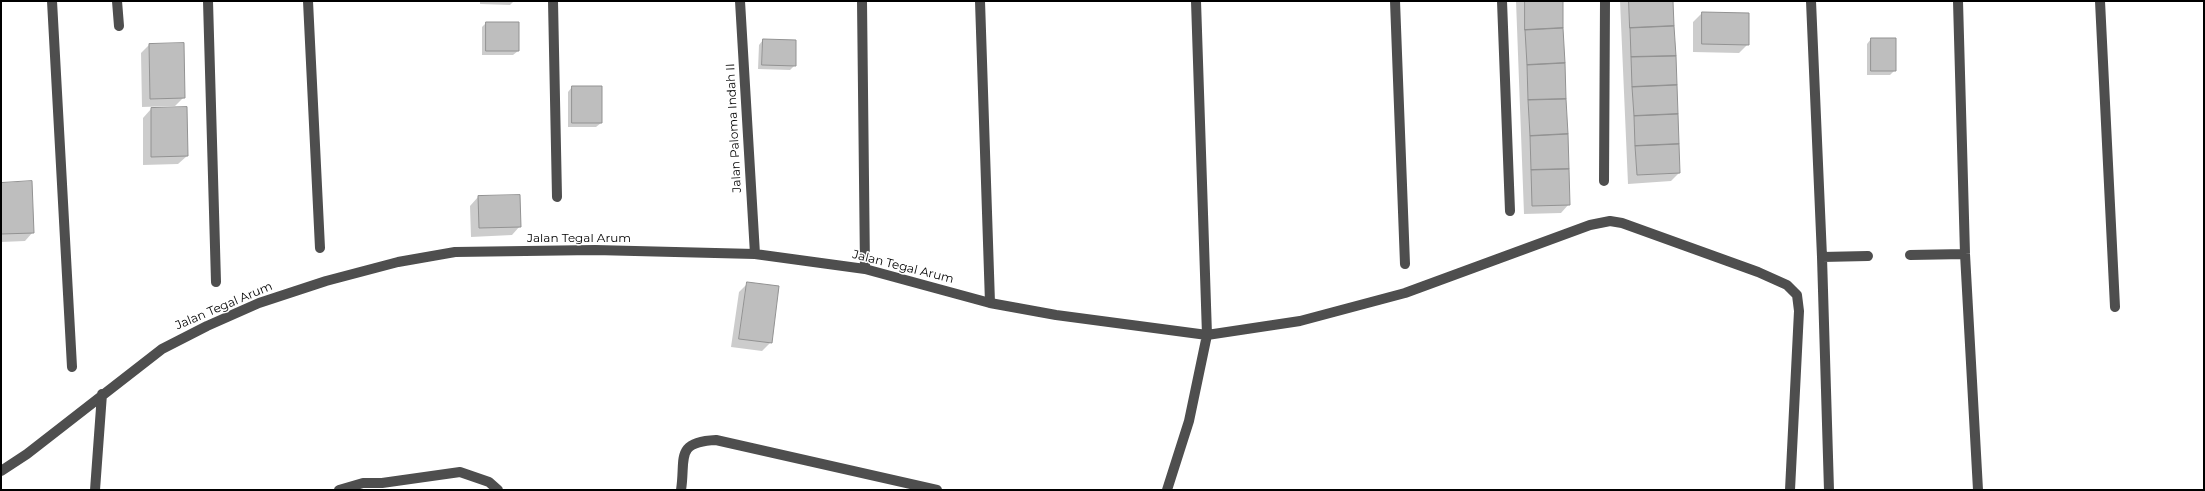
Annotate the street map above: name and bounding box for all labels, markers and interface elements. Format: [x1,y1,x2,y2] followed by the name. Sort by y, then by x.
[723,63,745,193] street label: Jalan Paloma Indah II
[527,231,631,245] street label: Jalan Tegal Arum
[851,247,955,287] street label: Jalan Tegal Arum
[173,279,275,333] street label: Jalan Tegal Arum

